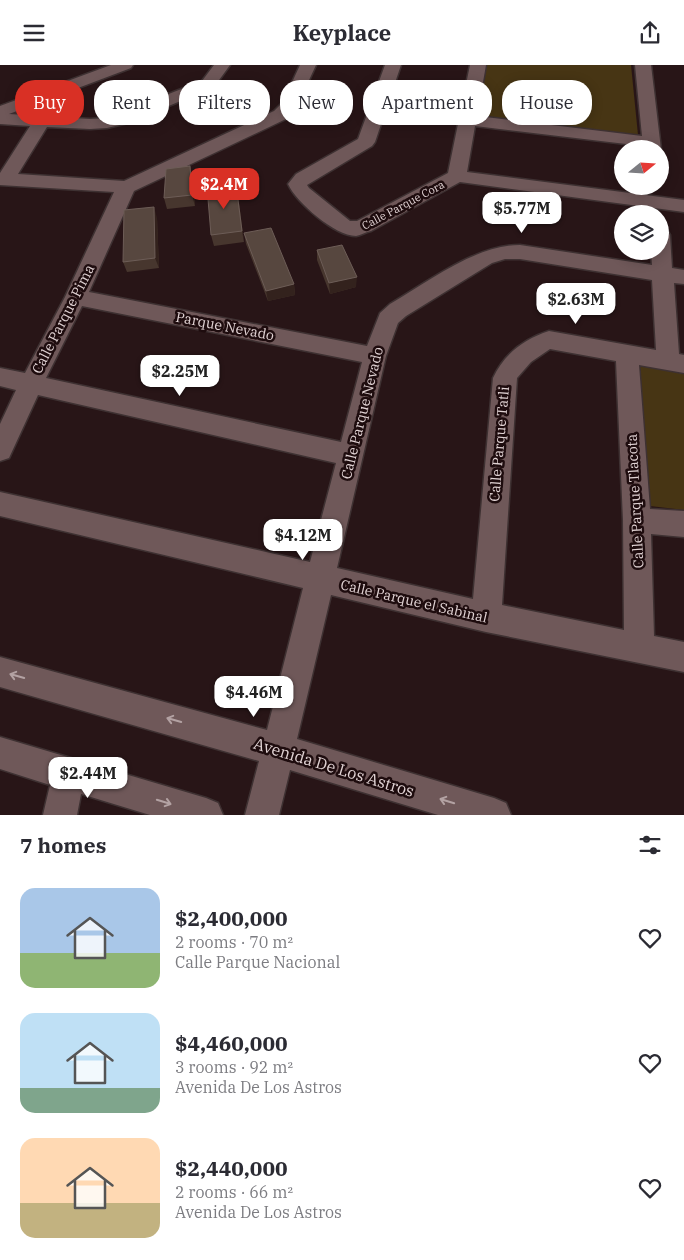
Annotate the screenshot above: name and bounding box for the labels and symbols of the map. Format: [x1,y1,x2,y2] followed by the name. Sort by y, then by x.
[614,140,669,195] north arrow
[189,167,259,210] pin: $2.4M
[359,177,447,233] street label: Calle Parque Cora
[481,191,563,234] pin: $5.77M
[28,261,98,377] street label: Calle Parque Pima
[535,283,617,325] pin: $2.63M
[174,308,276,344] street label: Parque Nevado
[337,345,387,481] street label: Calle Parque Nevado
[139,355,221,397] pin: $2.25M
[485,386,513,502] street label: Calle Parque Tatli
[622,433,648,569] street label: Calle Parque Tlacota
[262,519,344,561] pin: $4.12M
[339,575,489,627] street label: Calle Parque el Sabinal
[10,671,26,681] one-way arrow
[213,675,295,718] pin: $4.46M
[166,715,182,725] one-way arrow
[251,733,417,801] street label: Avenida De Los Astros
[47,757,129,799] pin: $2.44M
[439,795,455,805] one-way arrow
[156,798,172,808] one-way arrow

